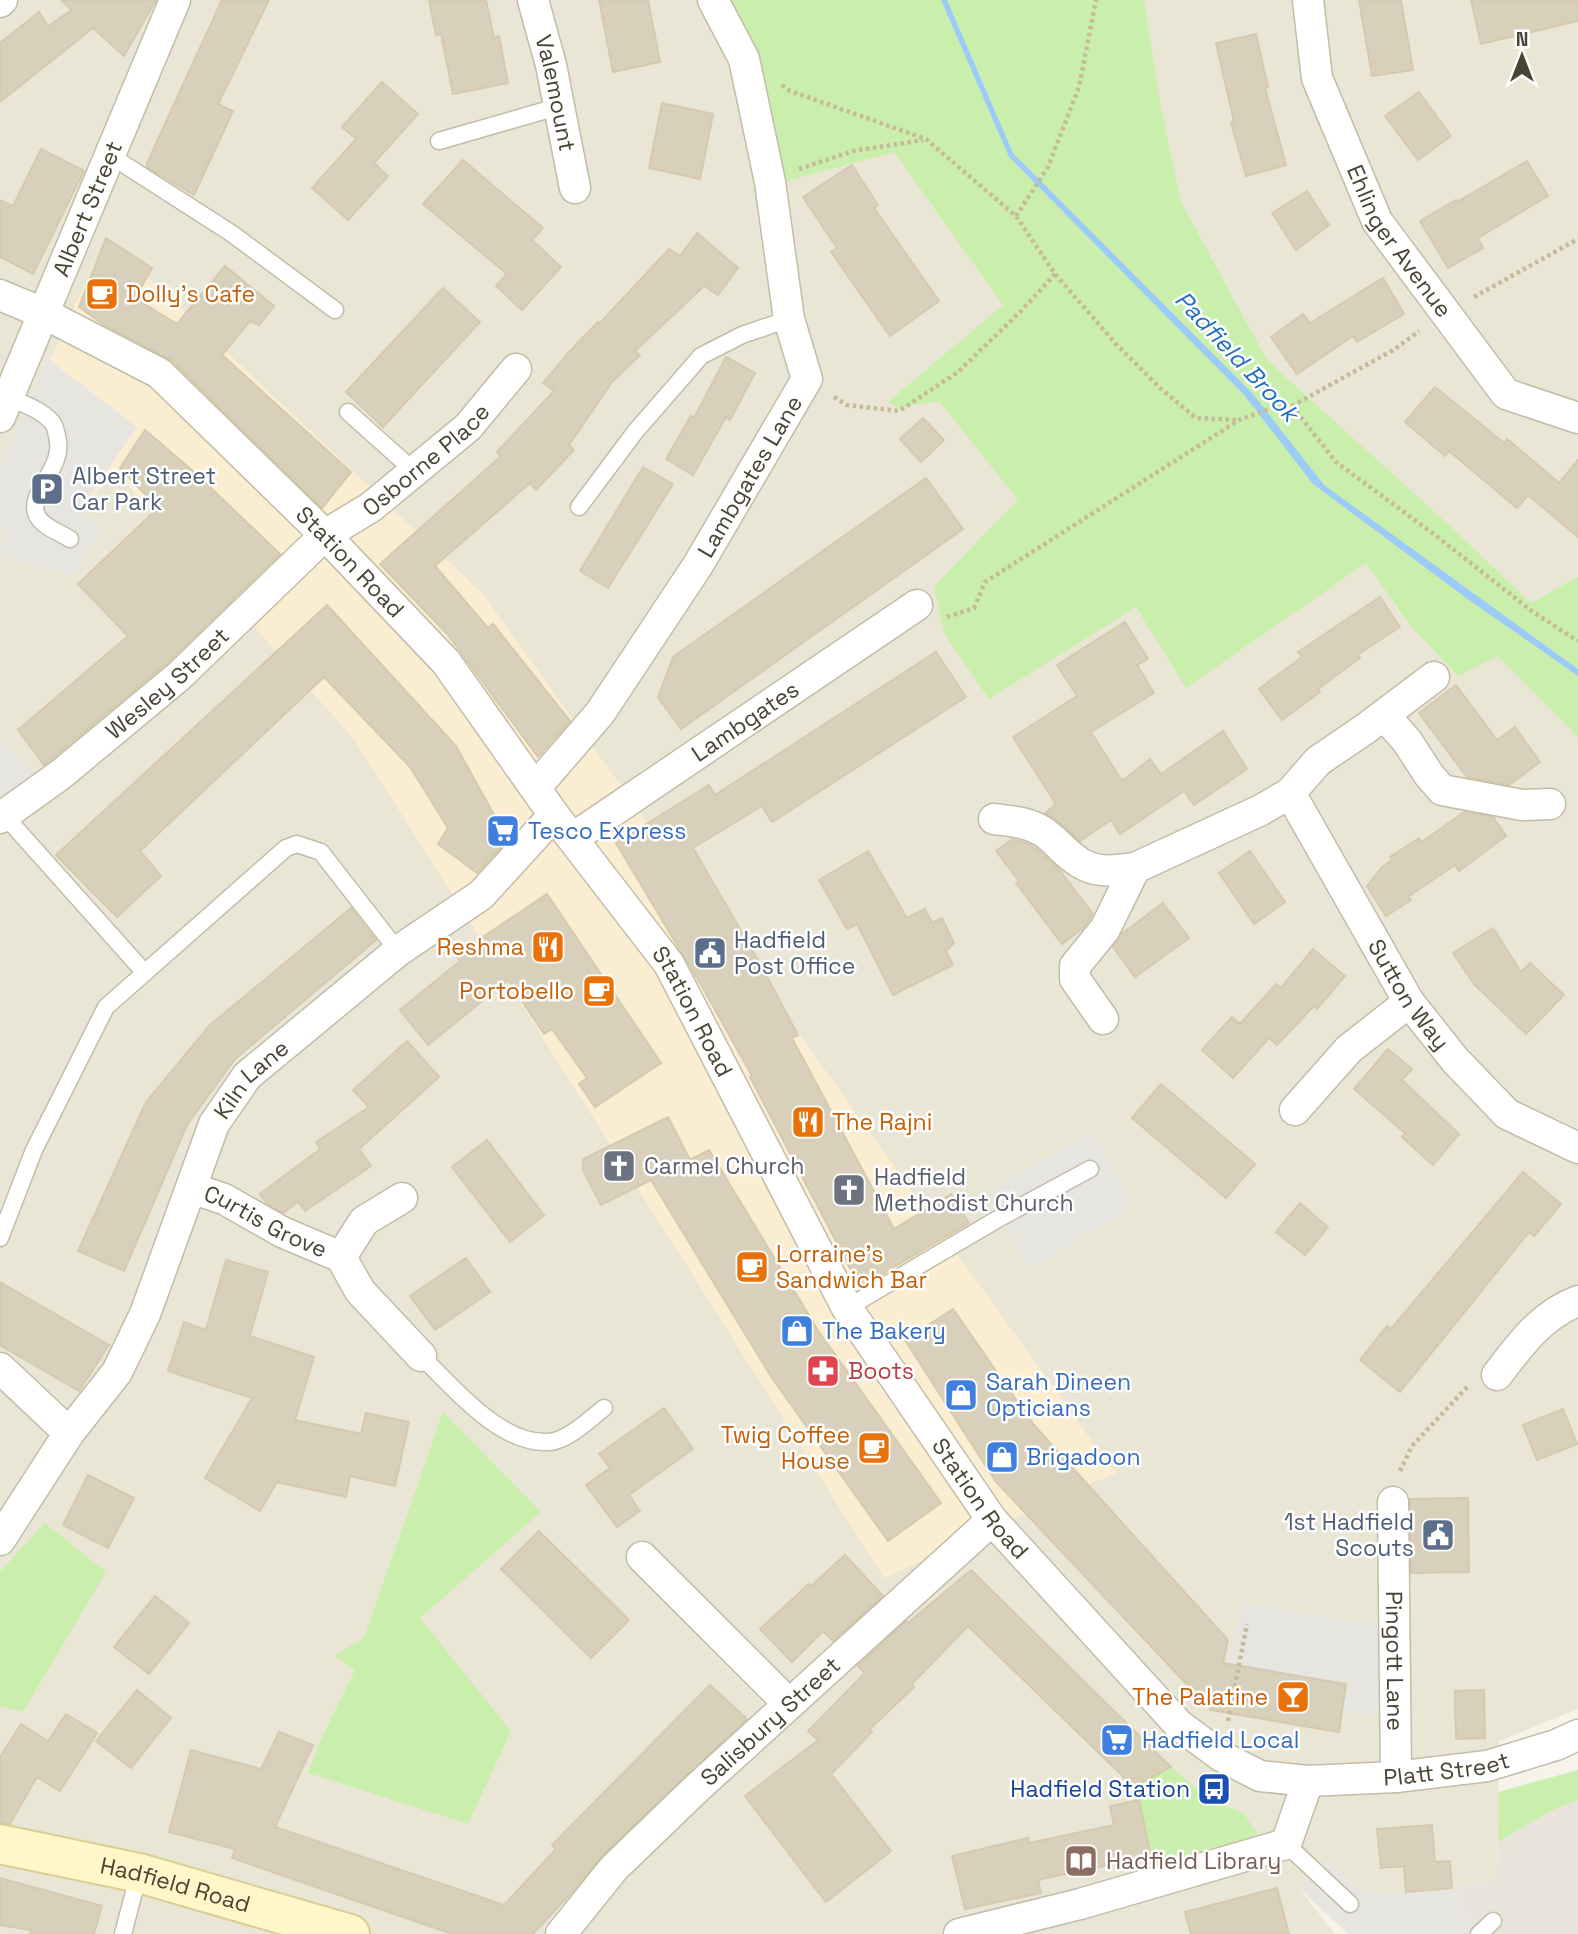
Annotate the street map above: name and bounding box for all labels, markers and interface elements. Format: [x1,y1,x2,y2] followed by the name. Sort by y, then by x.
[1487,21,1557,91] north arrow
[1516,27,1528,52] text: N
[528,31,583,154] street label: Valemount
[46,136,129,281] street label: Albert Street
[1340,160,1459,323] street label: Ehlinger Avenue
[83,275,121,313] cafe icon: Dolly's Cafe
[126,279,255,309] place label: Dolly's Cafe
[1168,284,1308,430] water label: Padfield Brook
[691,390,809,563] street label: Lambgates Lane
[356,397,496,523] street label: Osborne Place
[72,461,216,517] place label: Albert Street Car Park
[28,470,66,508] parking icon: Albert Street Car Park
[289,500,411,624] street label: Station Road
[99,621,235,746] street label: Wesley Street
[686,674,805,768] street label: Lambgates
[484,812,522,850] supermarket icon: Tesco Express
[528,816,686,846] place label: Tesco Express
[734,925,855,981] place label: Hadfield Post Office
[529,928,567,966] restaurant icon: Reshma
[437,932,524,962] place label: Reshma
[691,934,729,972] public building icon: Hadfield Post Office
[1361,934,1456,1056] street label: Sutton Way
[645,940,740,1082] street label: Station Road
[580,972,618,1010] cafe icon: Portobello
[459,976,574,1006] place label: Portobello
[207,1033,295,1125] street label: Kiln Lane
[789,1103,827,1141] restaurant icon: The Rajni
[832,1107,932,1137] place label: The Rajni
[600,1147,638,1185] church icon: Carmel Church
[644,1151,804,1181] place label: Carmel Church
[874,1162,1074,1218] place label: Hadfield Methodist Church
[830,1171,868,1209] church icon: Hadfield Methodist Church
[200,1178,332,1264] street label: Curtis Grove
[776,1239,927,1295] place label: Lorraine's Sandwich Bar
[733,1248,771,1286] cafe icon: Lorraine's Sandwich Bar
[778,1312,816,1350] shop icon: The Bakery
[822,1316,946,1346] place label: The Bakery
[804,1352,842,1390] pharmacy icon: Boots
[848,1356,914,1386] place label: Boots
[986,1367,1131,1423] place label: Sarah Dineen Opticians
[942,1376,980,1414] shop icon: Sarah Dineen Opticians
[721,1420,850,1476] place label: Twig Coffee House
[855,1429,893,1467] cafe icon: Twig Coffee House
[925,1432,1035,1565] street label: Station Road
[983,1438,1021,1476] shop icon: Brigadoon
[1026,1442,1141,1472] place label: Brigadoon
[1284,1507,1414,1563] place label: 1st Hadfield Scouts
[1419,1516,1457,1554] public building icon: 1st Hadfield Scouts
[1379,1591,1410,1731] street label: Pingott Lane
[694,1650,847,1793] street label: Salisbury Street
[1274,1678,1312,1716] bar icon: The Palatine
[1132,1682,1268,1712] place label: The Palatine
[1098,1721,1136,1759] supermarket icon: Hadfield Local
[1142,1725,1299,1755] place label: Hadfield Local
[1383,1745,1513,1793] street label: Platt Street
[1195,1770,1233,1808] bus stop icon: Hadfield Station
[1010,1774,1190,1804] place label: Hadfield Station
[1062,1842,1100,1880] library icon: Hadfield Library
[1106,1846,1281,1876] place label: Hadfield Library
[97,1850,254,1919] street label: Hadfield Road

